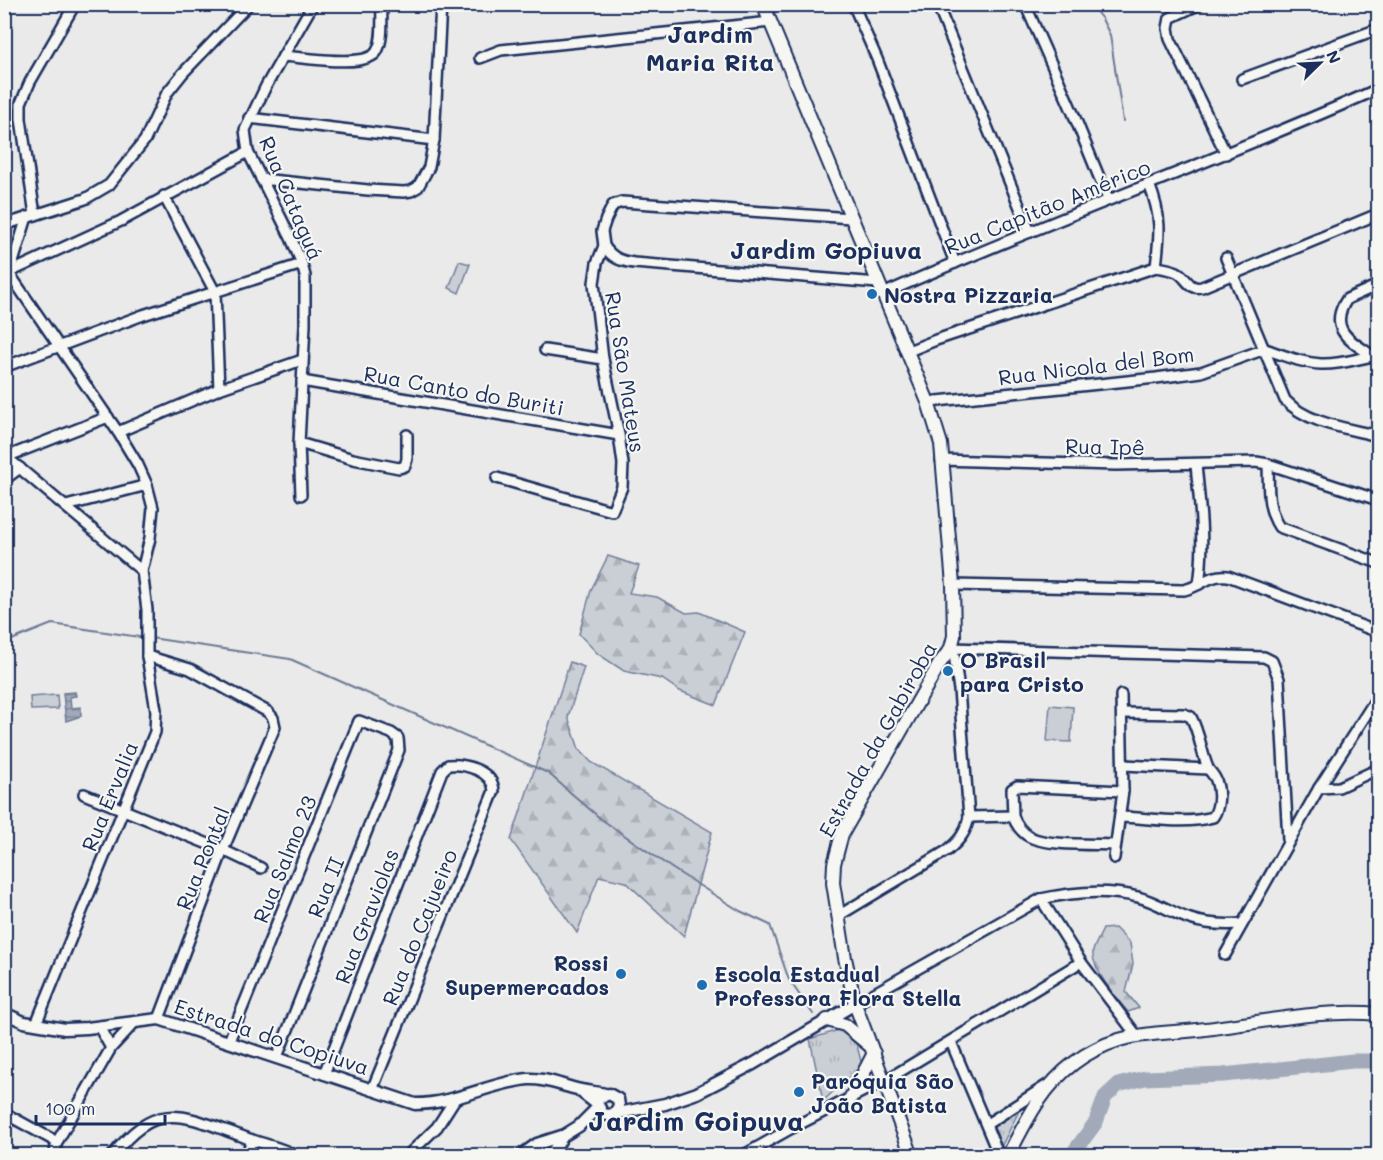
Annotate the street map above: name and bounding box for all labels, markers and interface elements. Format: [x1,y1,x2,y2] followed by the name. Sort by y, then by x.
[646,18,774,77] district label: Jardim Maria Rita
[1290,33,1350,93] north arrow
[1322,47,1346,67] text: N
[254,132,330,264] street label: Rua Cataguá
[940,152,1154,260] street label: Rua Capitão Américo
[730,234,922,265] district label: Jardim Gopiuva
[884,281,1053,308] place label: Nostra Pizzaria
[865,287,879,301] marker: Nostra Pizzaria
[600,290,652,454] street label: Rua São Mateus
[997,340,1195,390] street label: Rua Nicola del Bom
[362,359,566,421] street label: Rua Canto do Buriti
[1065,432,1145,460] street label: Rua Ipê
[812,637,942,841] street label: Estrada da Gabiroba
[960,646,1084,697] place label: O Brasil para Cristo
[941,664,955,678] marker: O Brasil para Cristo
[75,737,143,855] street label: Rua Ervalia
[246,791,322,927] street label: Rua Salmo 23
[169,802,235,914] street label: Rua Pontal
[328,845,404,987] street label: Rua Graviolas
[375,845,463,1009] street label: Rua do Cajueiro
[301,853,349,921] street label: Rua II
[445,949,609,1000] place label: Rossi Supermercados
[714,960,961,1011] place label: Escola Estadual Professora Flora Stella
[614,967,628,981] marker: Rossi Supermercados
[695,978,709,992] marker: Escola Estadual Professora Flora Stella
[171,992,373,1080] street label: Estrada do Copiuva
[811,1067,954,1118] place label: Paróquia São João Batista
[792,1085,806,1099] marker: Paróquia São João Batista
[36,1088,165,1126] scale bar
[45,1096,95,1120] text: 100 m
[588,1103,804,1138] district label: Jardim Goipuva

